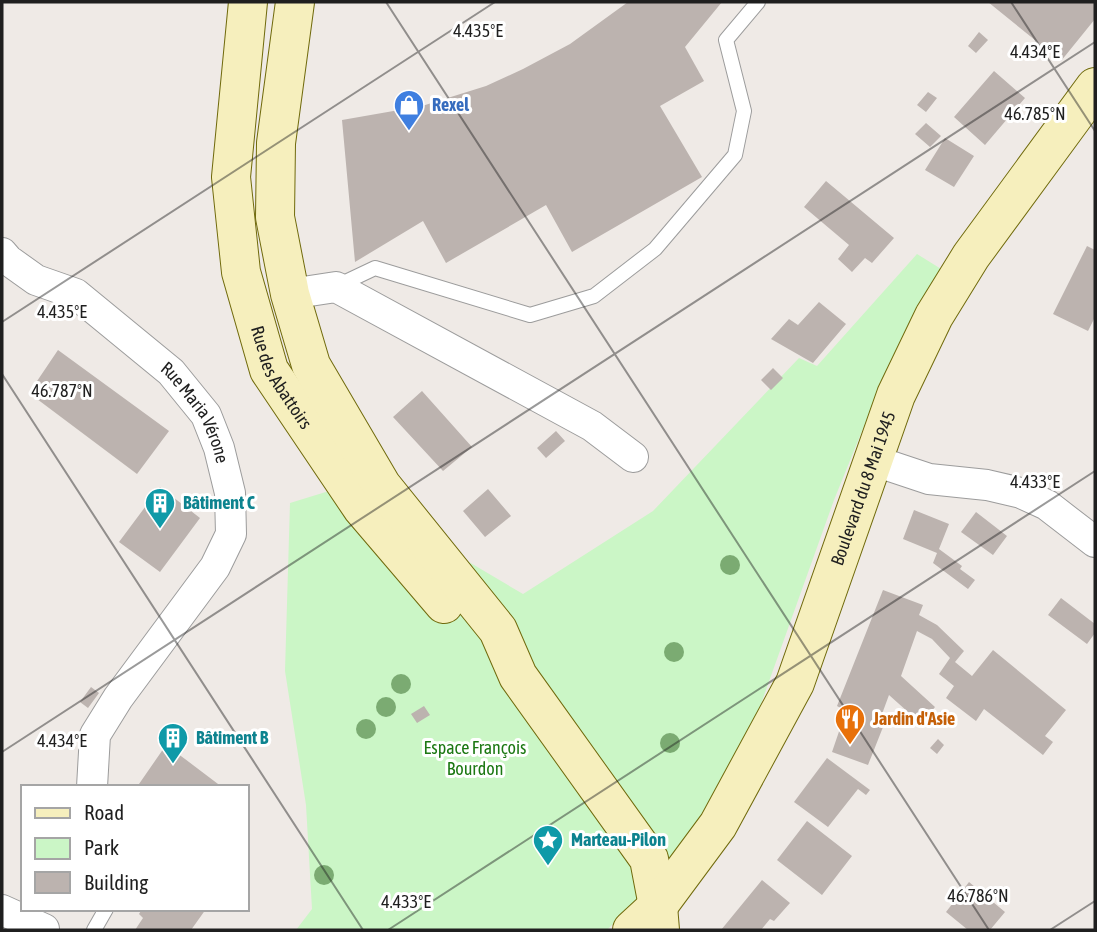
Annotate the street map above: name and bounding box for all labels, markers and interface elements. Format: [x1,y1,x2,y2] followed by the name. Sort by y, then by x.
[453,20,503,41] text: 4.435°E
[1010,41,1060,62] text: 4.434°E
[392,88,426,132] shop icon: Rexel
[432,94,469,115] place label: Rexel
[1004,103,1066,124] text: 46.785°N
[37,301,87,322] text: 4.435°E
[247,323,317,433] street label: Rue des Abattoirs
[157,357,233,465] street label: Rue Maria Vérone
[31,380,93,401] text: 46.787°N
[826,408,899,568] street label: Boulevard du 8 Mai 1945
[1010,471,1060,492] text: 4.433°E
[143,486,177,530] building icon: Bâtiment C
[183,492,255,513] place label: Bâtiment C
[833,702,867,746] restaurant icon: Jardin d'Asie
[872,708,955,729] place label: Jardin d'Asie
[156,721,190,765] building icon: Bâtiment B
[196,727,269,748] place label: Bâtiment B
[37,730,87,751] text: 4.434°E
[424,737,526,779] park label: Espace François Bourdon
[21,785,248,911] legend
[84,800,124,824] text: Road
[531,823,565,867] place icon: Marteau-Pilon
[571,829,666,850] place label: Marteau-Pilon
[84,835,119,859] text: Park
[84,870,148,894] text: Building
[947,885,1009,906] text: 46.786°N
[381,891,431,912] text: 4.433°E

